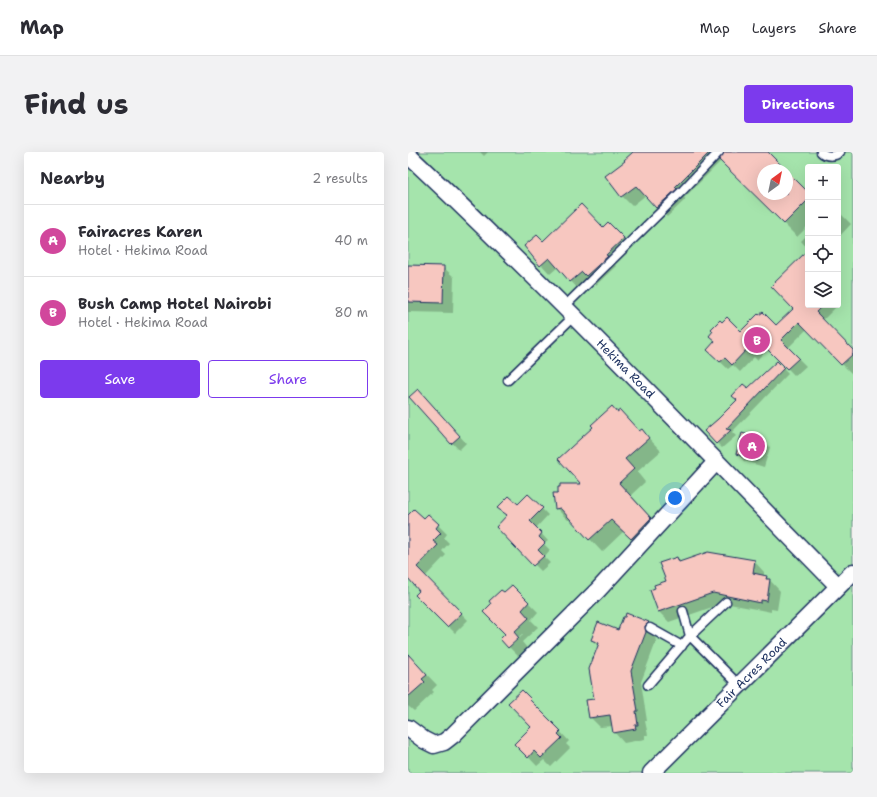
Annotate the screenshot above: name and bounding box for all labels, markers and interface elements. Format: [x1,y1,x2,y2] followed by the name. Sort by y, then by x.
[20,15,64,40] text: Map
[700,19,730,37] text: Map
[752,19,796,37] text: Layers
[818,19,857,37] text: Share
[24,85,129,123] text: Find us
[744,85,853,123] button: Directions
[757,164,793,200] north arrow
[805,164,841,308] map controls
[805,164,841,200] button: +
[40,167,105,189] text: Nearby
[312,170,368,187] text: 2 results
[805,200,841,236] button: −
[78,222,203,242] text: Fairacres Karen
[48,232,58,249] text: A
[334,232,368,249] text: 40 m
[805,236,841,272] button: locate
[78,242,208,259] text: Hotel · Hekima Road
[805,272,841,308] button: layers
[78,294,272,314] text: Bush Camp Hotel Nairobi
[49,304,57,321] text: B
[334,304,368,321] text: 80 m
[78,314,208,331] text: Hotel · Hekima Road
[744,325,770,355] pin: B
[593,336,659,402] street label: Hekima Road
[40,360,200,398] button: Save
[208,360,368,398] button: Share
[739,431,765,461] pin: A
[665,488,685,508] your location
[713,634,791,711] street label: Fair Acres Road

